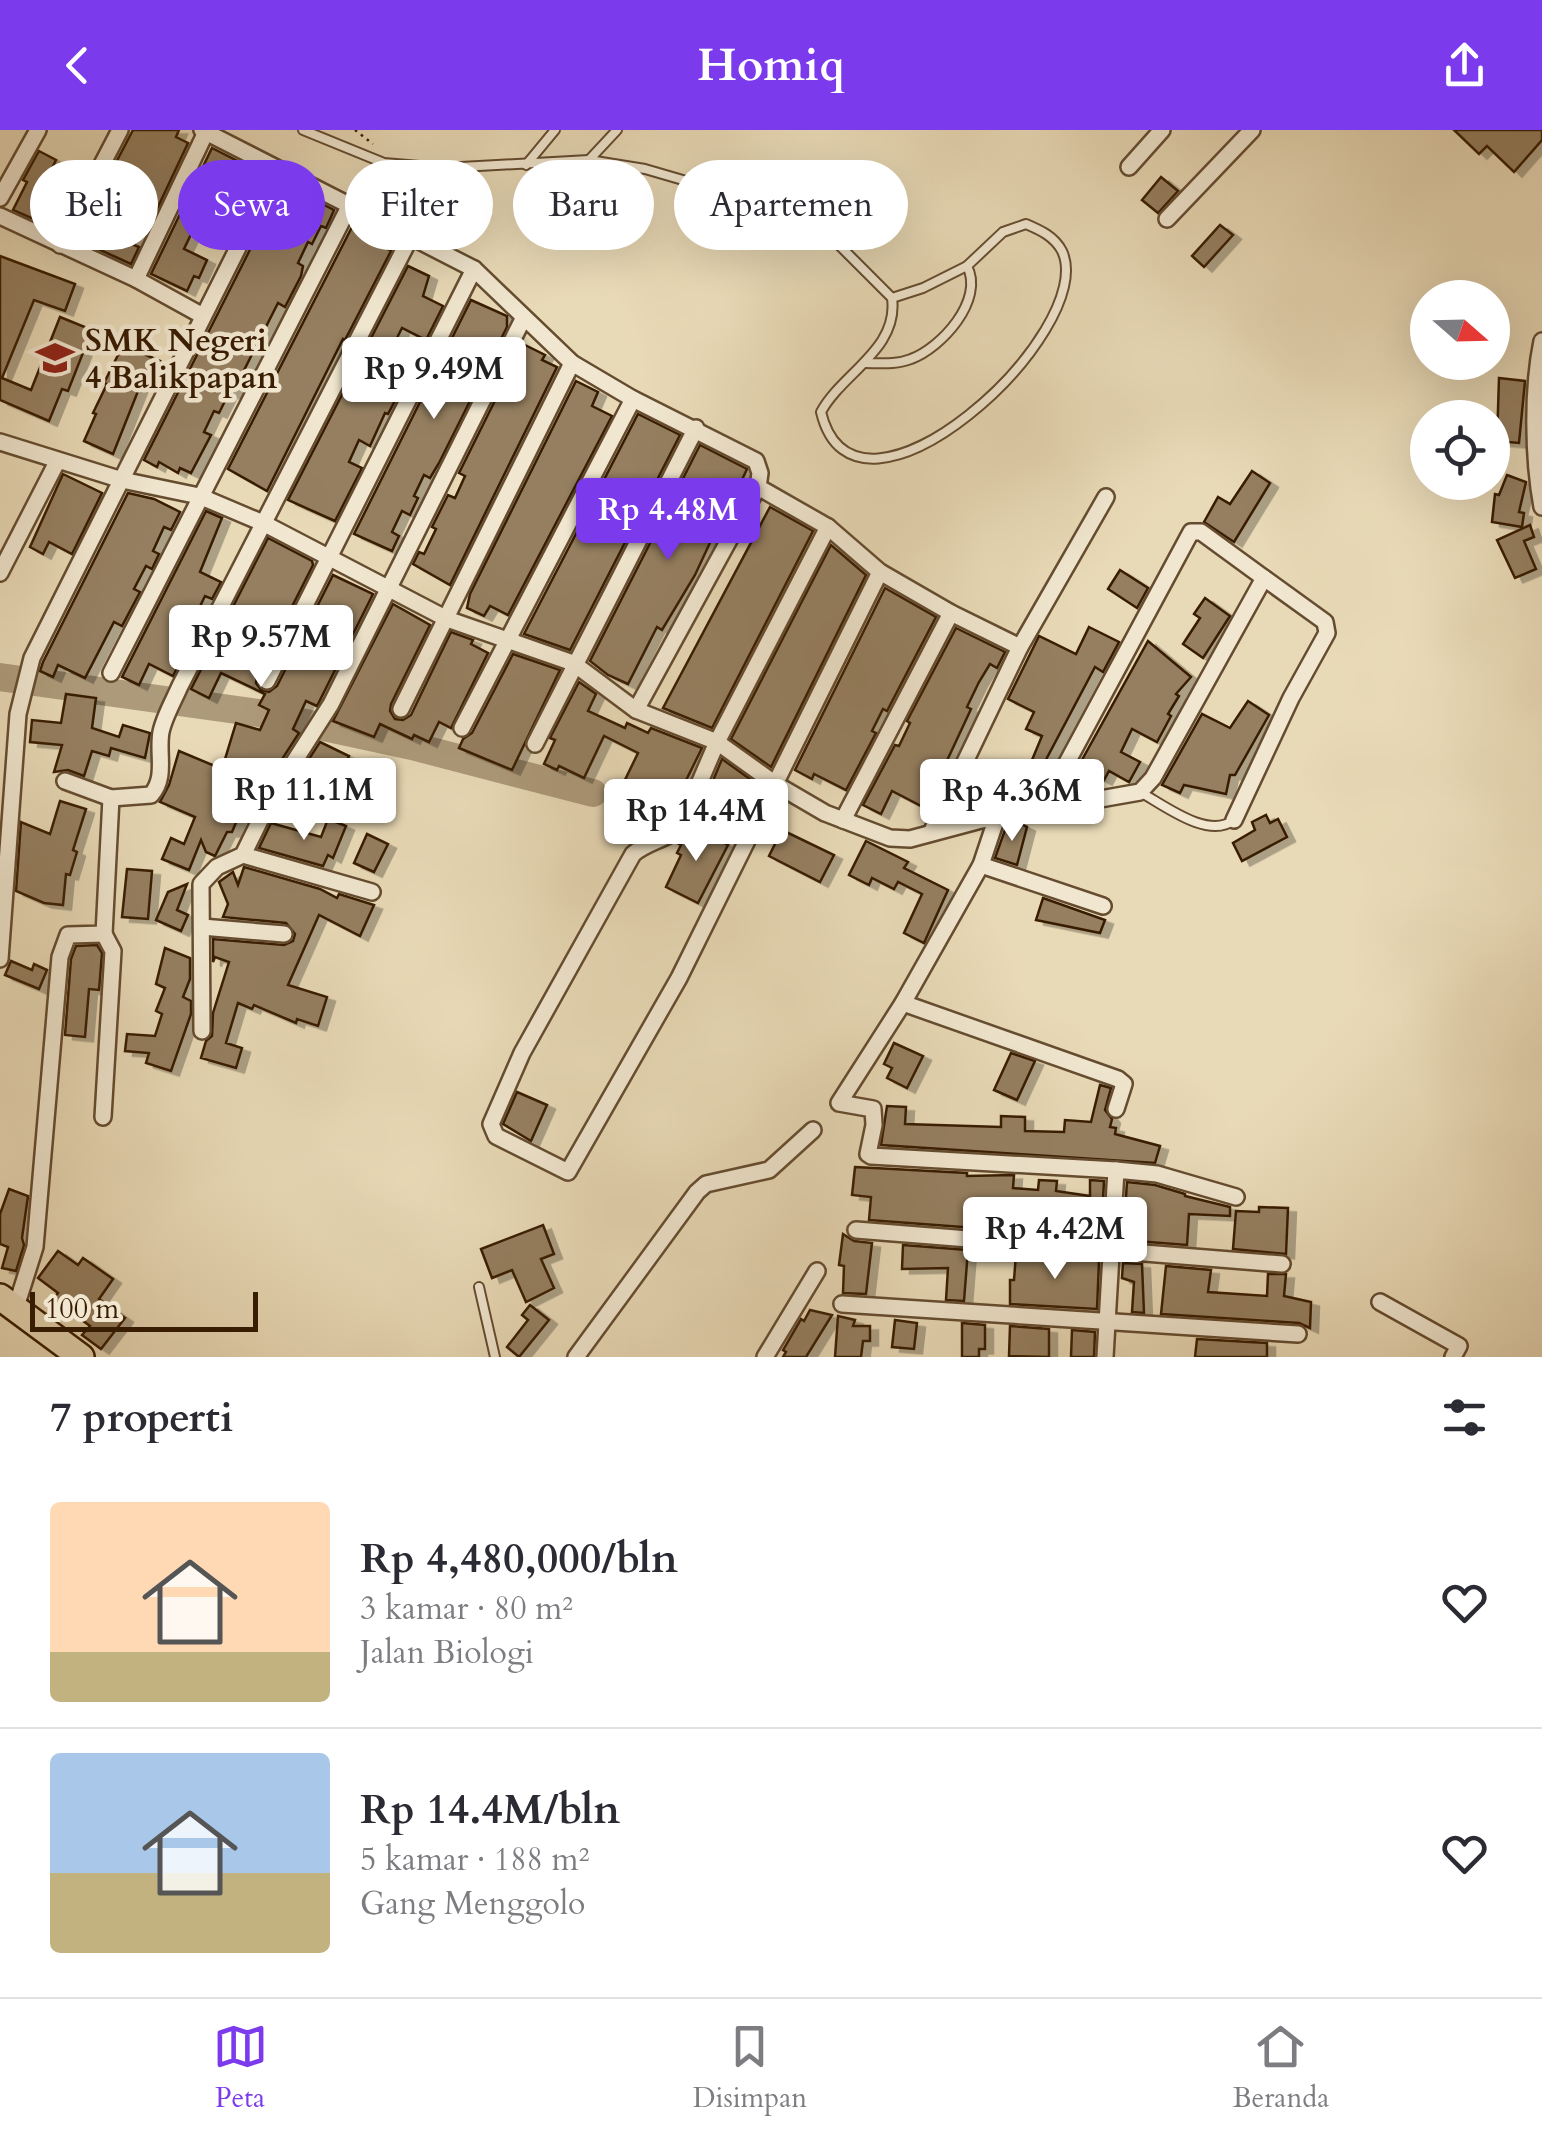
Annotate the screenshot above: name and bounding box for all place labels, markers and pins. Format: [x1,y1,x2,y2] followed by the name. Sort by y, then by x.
[85,319,278,400] place label: SMK Negeri 4 Balikpapan
[34,337,76,379] school or university icon: SMK Negeri 4 Balikpapan
[331,337,537,422] pin: Rp 9.49M
[565,478,771,563] pin: Rp 4.48M
[158,605,364,690] pin: Rp 9.57M
[201,758,407,843] pin: Rp 11.1M
[909,759,1115,844] pin: Rp 4.36M
[593,779,799,864] pin: Rp 14.4M
[952,1197,1158,1282] pin: Rp 4.42M

